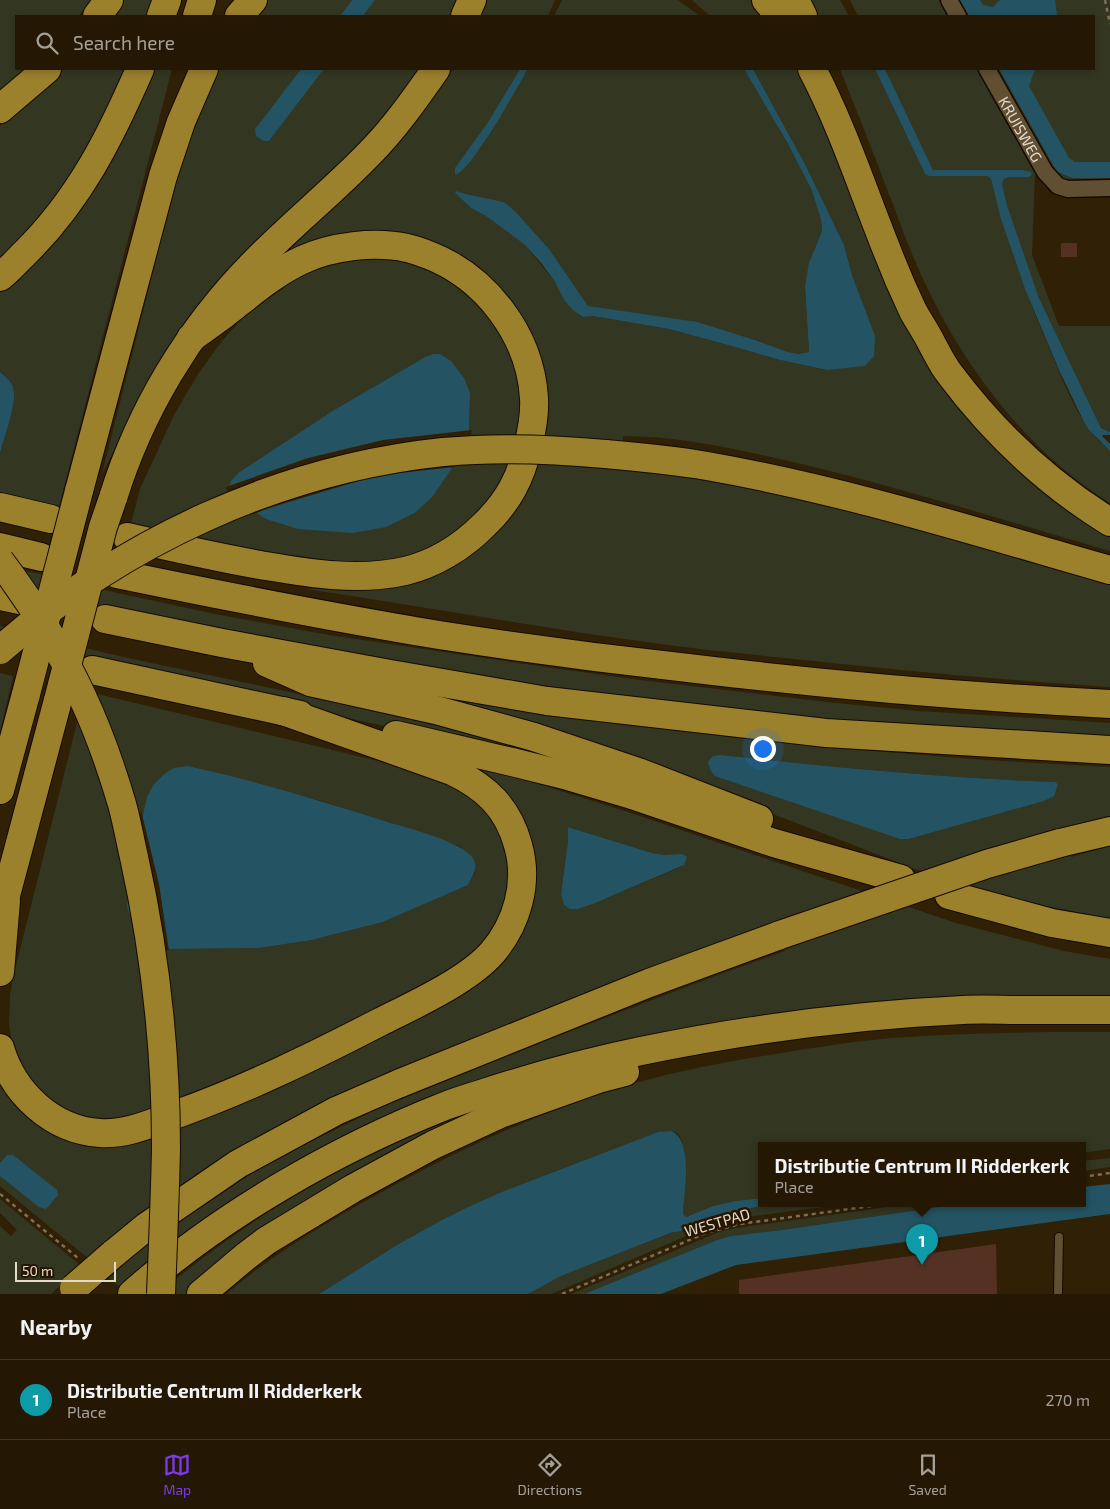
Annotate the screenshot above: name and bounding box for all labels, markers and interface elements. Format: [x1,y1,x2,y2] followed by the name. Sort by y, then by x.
[15,15,1095,70] search box
[33,29,61,57] icon: search
[73,31,175,54] text: Search here
[995,93,1046,165] street label: KRUISWEG
[750,736,776,762] your location
[758,1142,1086,1207] popup
[774,1154,1070,1177] text: Distributie Centrum II Ridderkerk
[774,1177,814,1196] text: Place
[682,1204,752,1240] street label: WESTPAD
[906,1224,938,1265] pin: 1
[15,1259,116,1282] scale bar
[22,1262,53,1279] text: 50 m
[20,1314,92,1339] text: Nearby
[67,1379,362,1402] text: Distributie Centrum II Ridderkerk
[33,1390,39,1409] text: 1
[1046,1390,1090,1409] text: 270 m
[67,1402,106,1421] text: Place
[163,1451,191,1498] tab: Map
[518,1451,582,1498] tab: Directions
[908,1451,947,1498] tab: Saved

